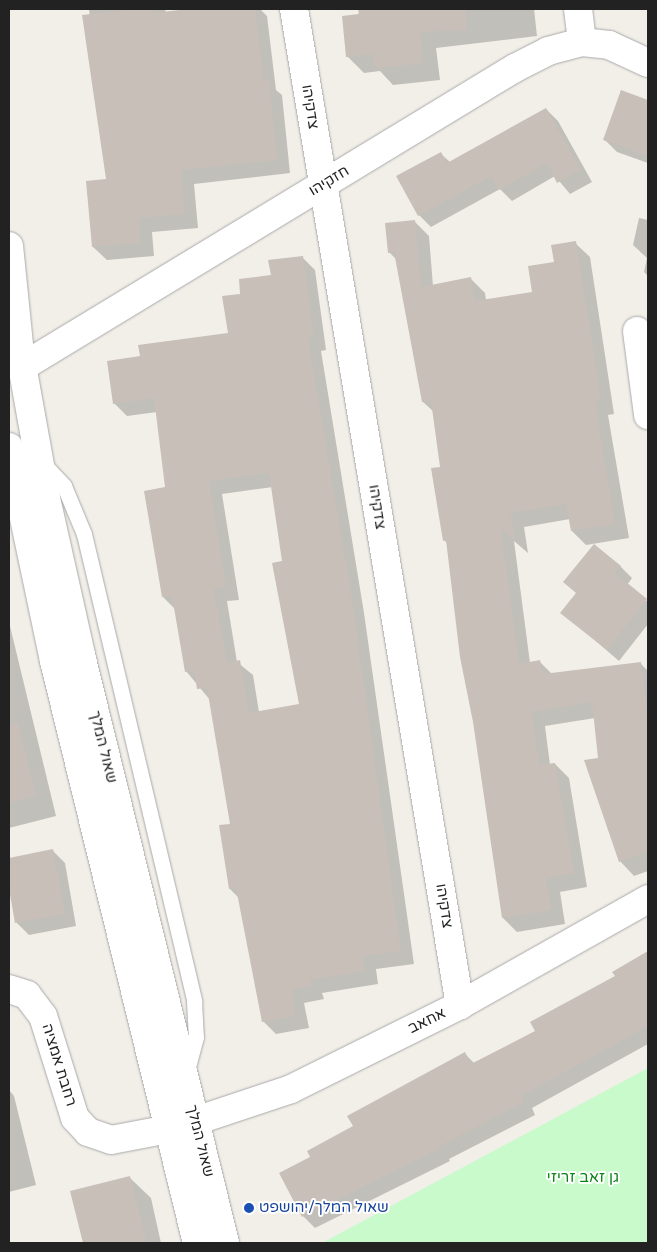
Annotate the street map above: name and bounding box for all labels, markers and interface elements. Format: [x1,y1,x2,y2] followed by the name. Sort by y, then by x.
[298,83,322,131] street label: צדקיהו
[306,162,352,200] street label: חזקיהו
[365,483,389,531] street label: צדקיהו
[85,709,121,785] street label: שאול המלך
[432,882,456,930] street label: צדקיהו
[405,1004,449,1038] street label: אחאב
[38,1021,80,1109] street label: רחבת אמציה
[182,1103,218,1179] street label: שאול המלך
[547,1169,619,1187] park label: גן זאב זריזי
[259,1199,389,1217] place label: שאול המלך/יהושפט
[243,1202,255,1214] marker: שאול המלך/יהושפט

